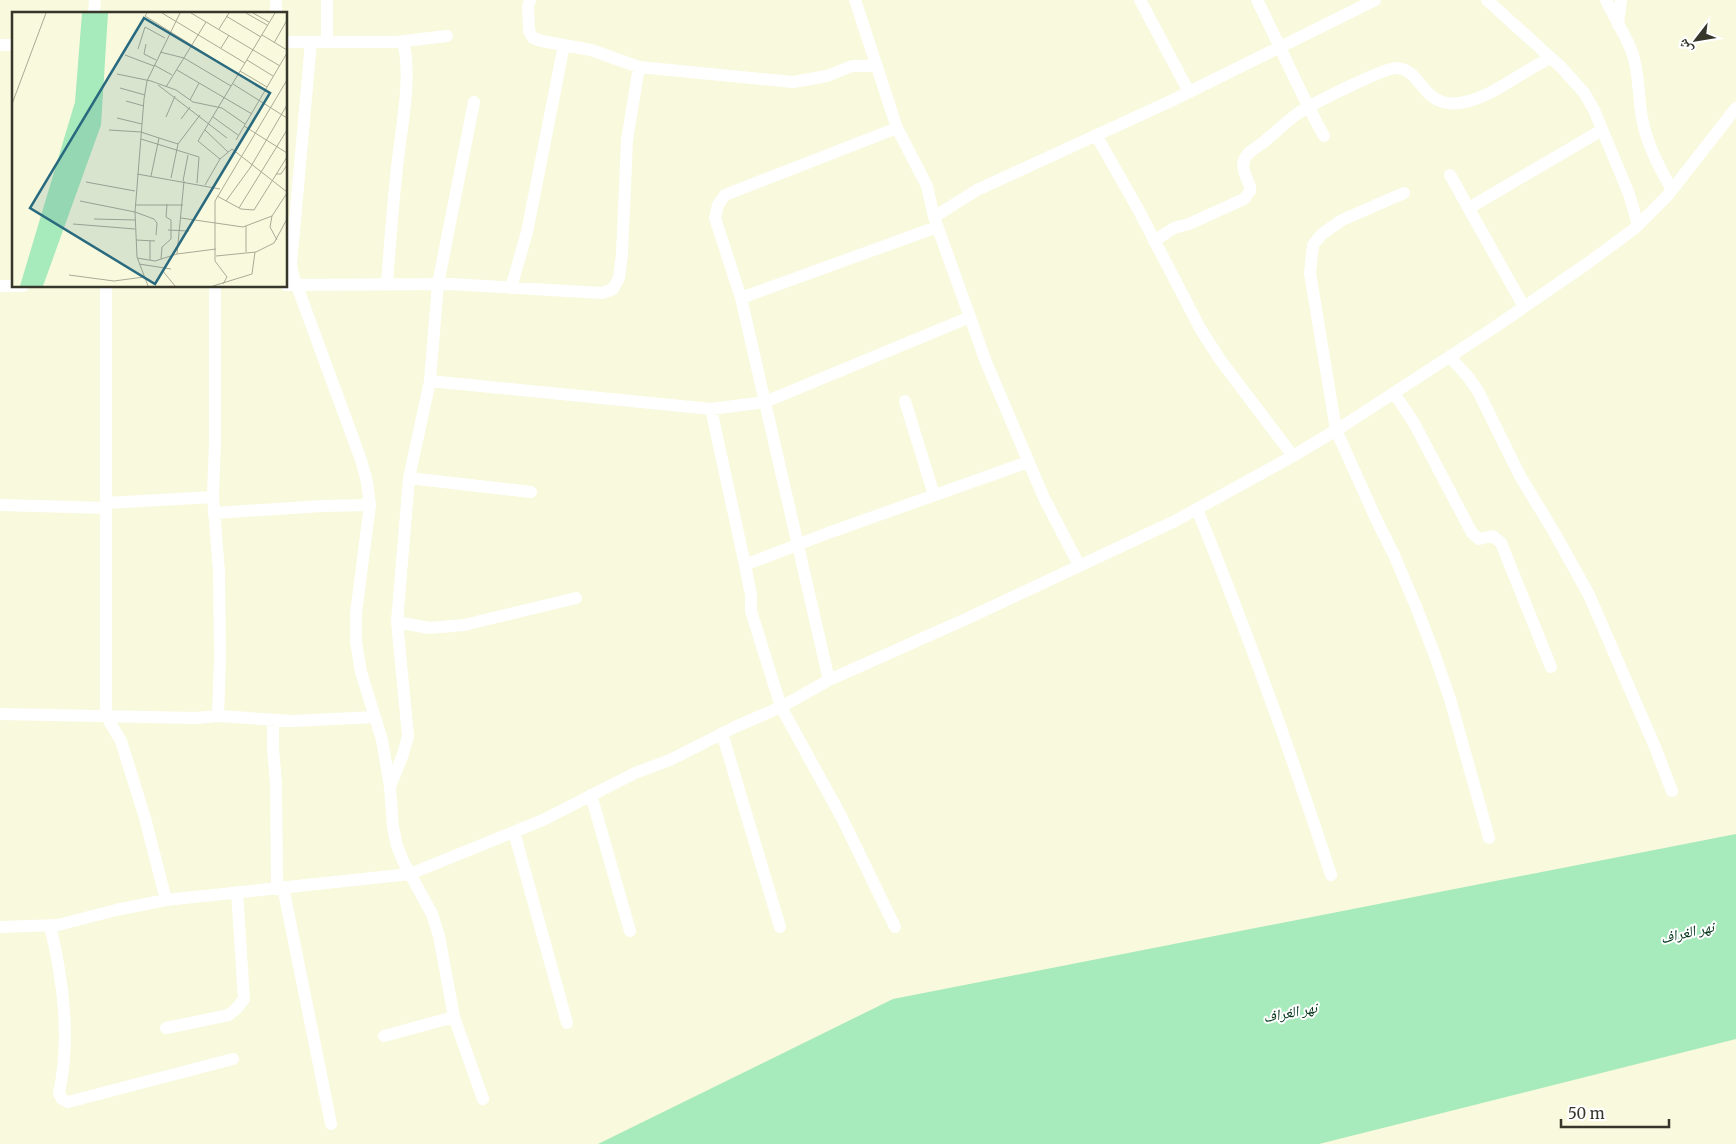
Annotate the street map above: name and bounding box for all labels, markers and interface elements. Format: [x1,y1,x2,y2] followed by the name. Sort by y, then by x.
[12,12,288,288] inset map
[1671,15,1721,65] north arrow
[1673,36,1696,58] text: ش
[1658,916,1718,947] water label: نهر الغراف
[1261,997,1321,1027] water label: نهر الغراف
[1561,1096,1668,1128] scale bar
[1568,1104,1605,1123] text: 50 m

